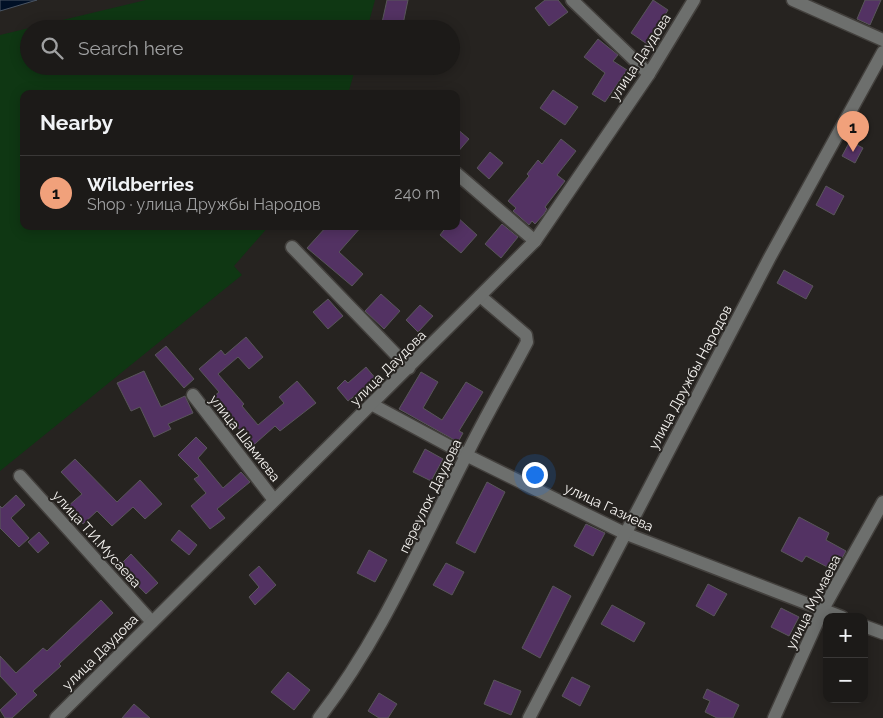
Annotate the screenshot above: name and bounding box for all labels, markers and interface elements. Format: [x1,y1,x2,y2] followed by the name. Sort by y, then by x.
[606,11,674,103] street label: улица Даудова
[20,20,460,75] search box
[38,34,66,62] icon: search
[78,37,184,59] text: Search here
[40,110,113,135] text: Nearby
[837,111,869,152] pin: 1
[87,173,194,195] text: Wildberries
[52,184,60,203] text: 1
[394,184,440,203] text: 240 m
[87,195,321,214] text: Shop · улица Дружбы Народов
[645,302,735,452] street label: улица Дружбы Народов
[347,327,429,409] street label: улица Даудова
[206,391,284,485] street label: улица Шамиева
[395,436,465,556] street label: переулок Даудова
[522,462,548,488] your location
[562,479,656,535] street label: улица Газиева
[49,487,145,591] street label: улица Т.И.Мусаева
[782,552,844,652] street label: улица Мумаева
[59,611,141,693] street label: улица Даудова
[823,613,868,703] map controls
[823,613,868,658] button: +
[823,658,868,703] button: −

